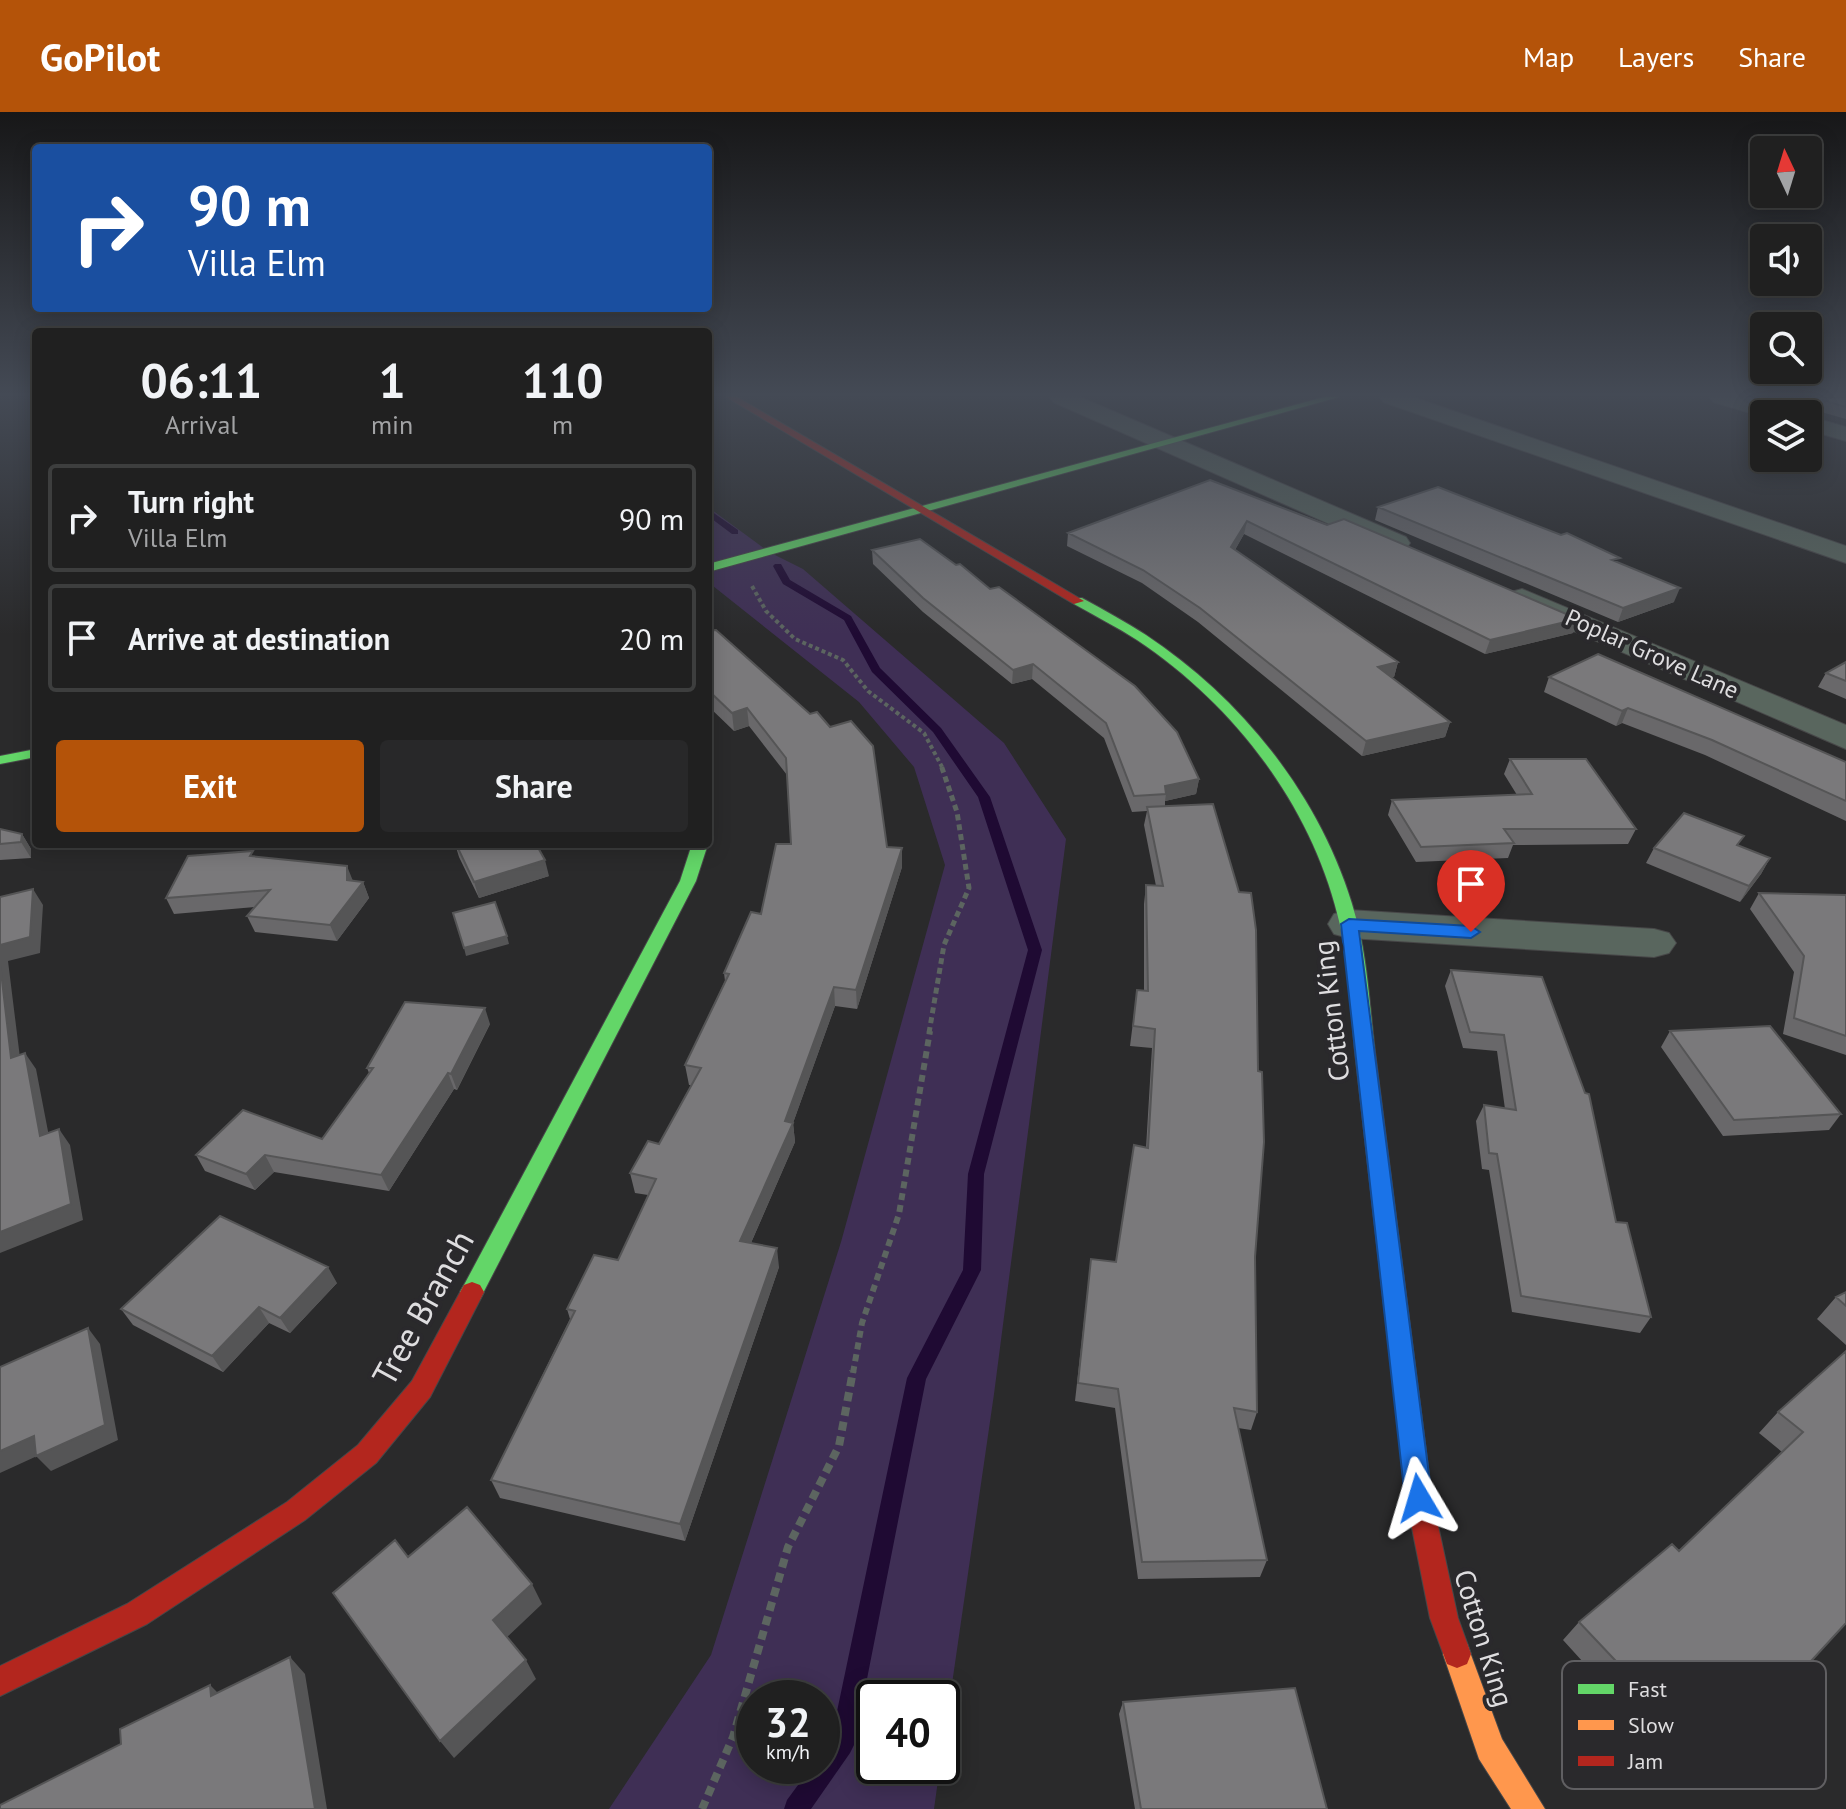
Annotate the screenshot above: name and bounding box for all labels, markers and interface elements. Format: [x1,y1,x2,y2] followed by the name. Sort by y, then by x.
[40,32,160,81] text: GoPilot
[1523,38,1574,75] text: Map
[1618,38,1694,75] text: Layers
[1738,38,1806,75] text: Share
[1750,136,1822,208] north arrow
[1750,136,1822,472] map controls
[188,169,311,241] text: 90 m
[56,176,160,280] icon: right
[1750,224,1822,296] button: sound
[188,239,326,286] text: Villa Elm
[1750,312,1822,384] button: search
[141,349,262,411] text: 06:11
[378,349,406,411] text: 1
[522,349,603,411] text: 110
[1750,400,1822,472] button: layers
[165,408,238,441] text: Arrival
[371,408,413,441] text: min
[552,408,573,441] text: m
[128,482,254,521] text: Turn right
[60,496,104,540] icon: right
[619,499,684,538] text: 90 m
[128,521,227,554] text: Villa Elm
[1561,601,1744,706] street label: Poplar Grove Lane
[60,616,104,660] icon: arrive
[128,619,390,658] text: Arrive at destination
[619,619,684,658] text: 20 m
[56,740,364,832] button: Exit
[380,740,688,832] button: Share
[1437,850,1505,932] pin
[1449,862,1493,906] icon: arrive
[1304,939,1357,1084] street label: Cotton King
[361,1222,483,1393] street label: Tree Branch
[1377,1456,1461,1540] position arrow
[1446,1565,1523,1711] street label: Cotton King
[1562,1661,1826,1789] legend
[1628,1675,1668,1703] text: Fast
[856,1680,960,1784] speed limit sign: 40
[765,1696,811,1748] text: 32
[1628,1711,1674,1739] text: Slow
[766,1739,810,1765] text: km/h
[1627,1747,1663,1775] text: Jam

